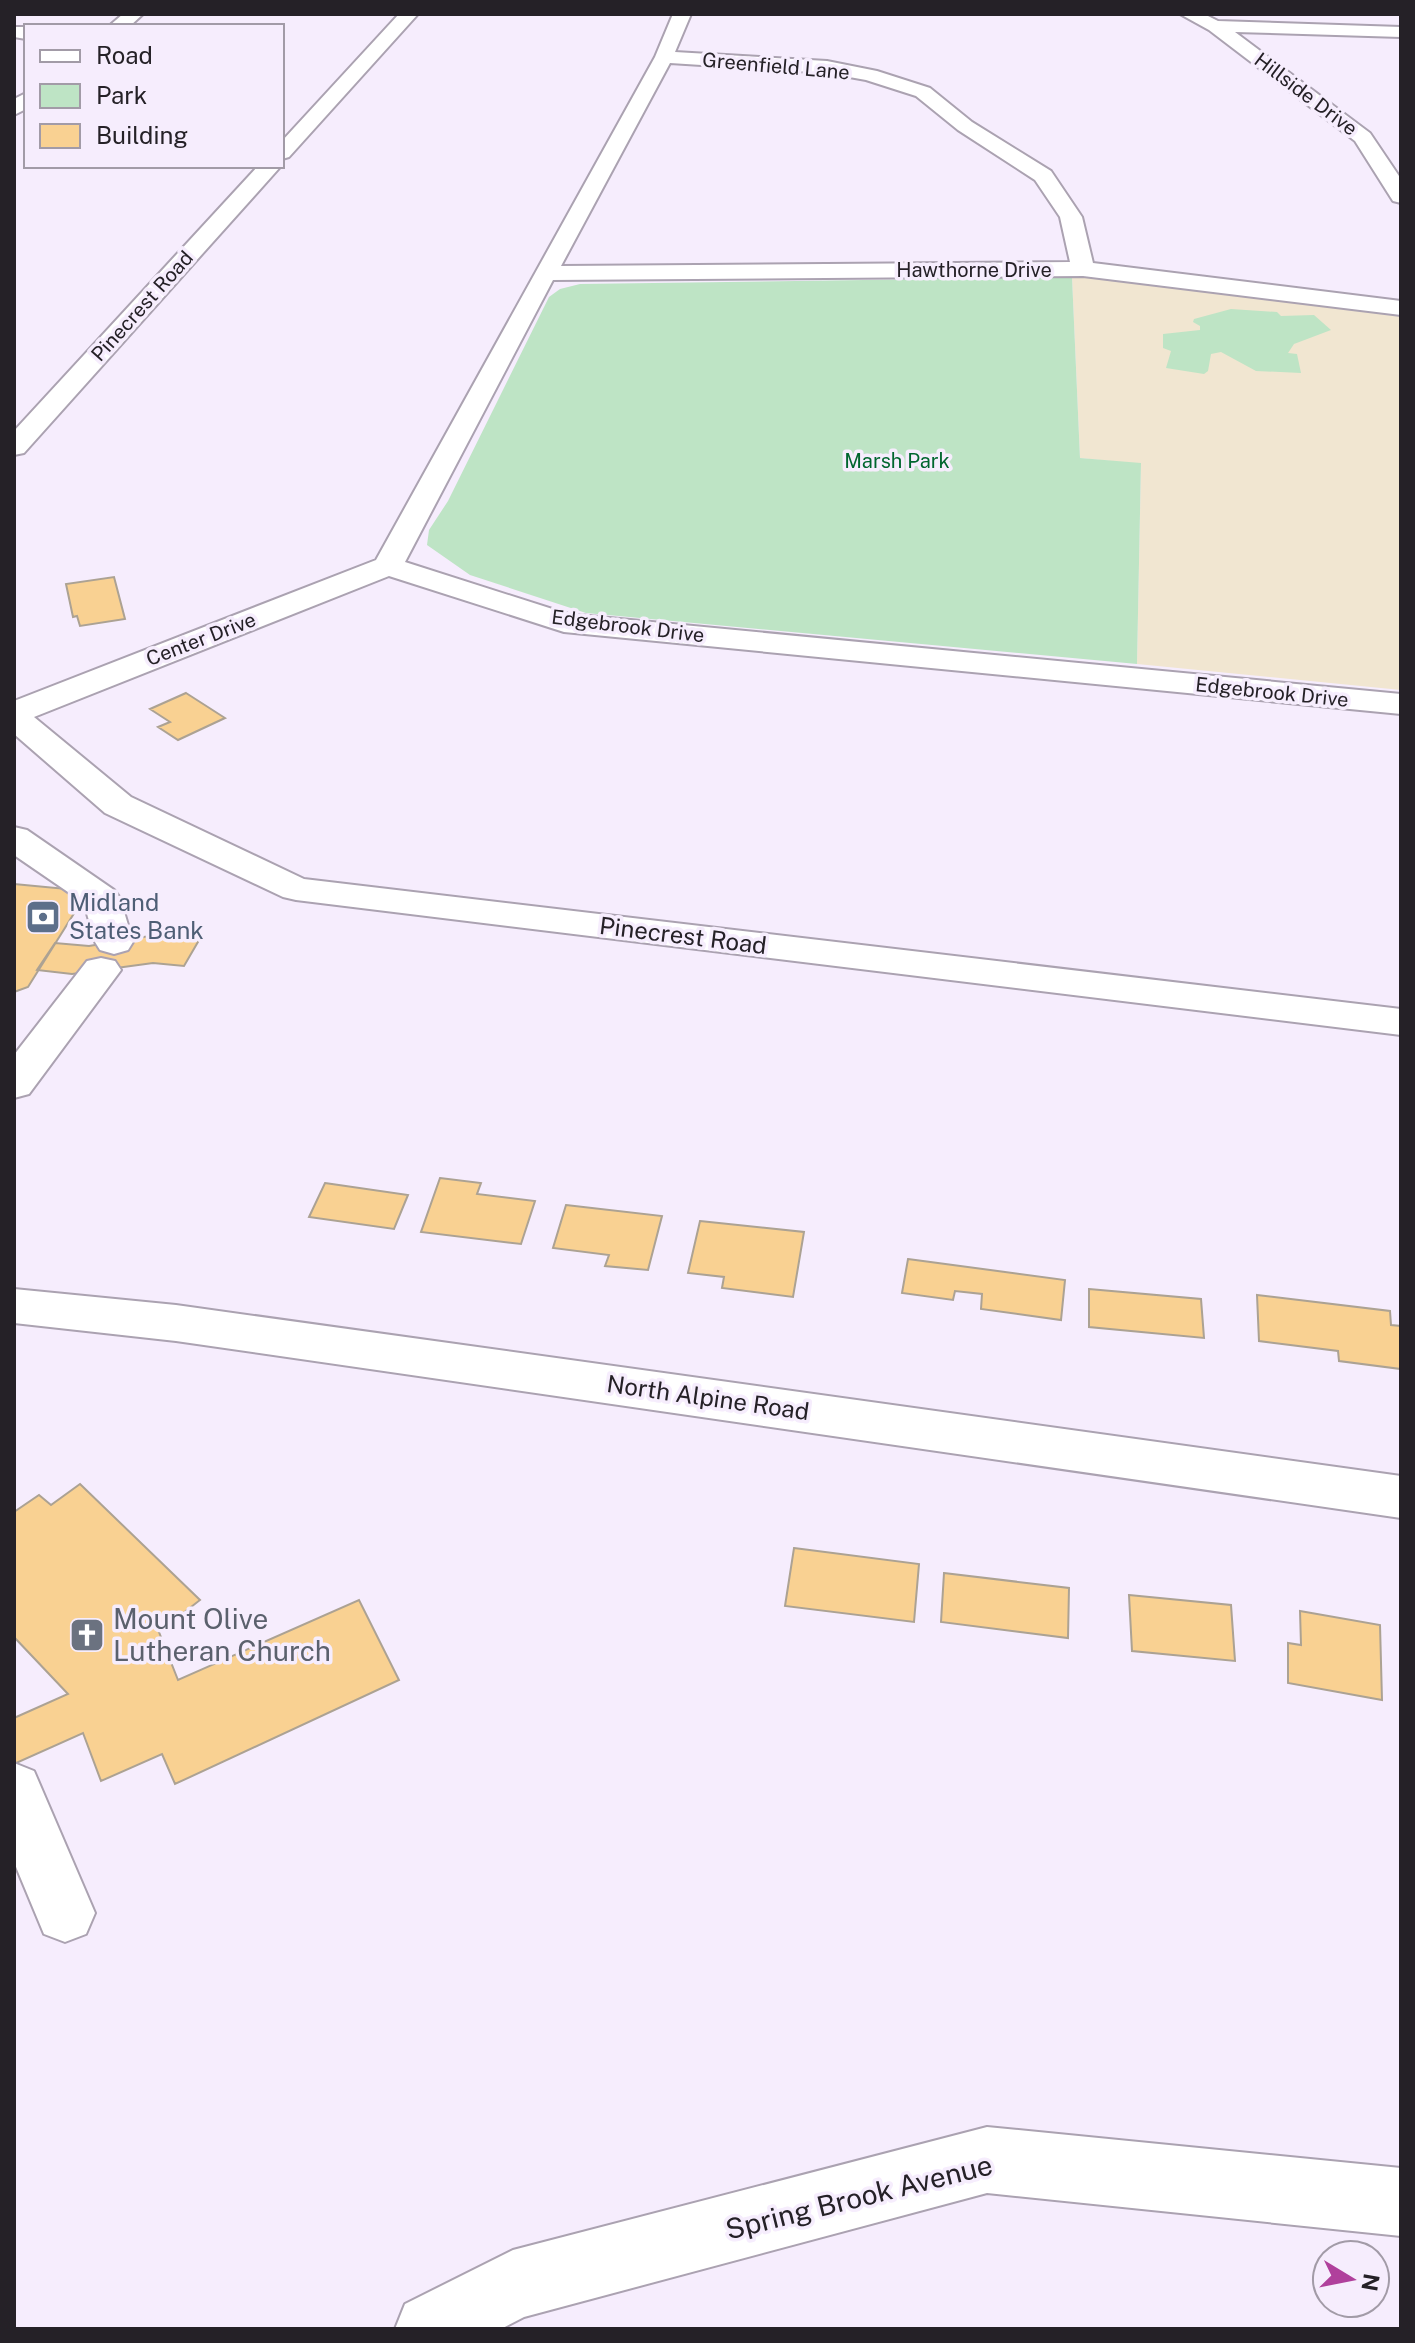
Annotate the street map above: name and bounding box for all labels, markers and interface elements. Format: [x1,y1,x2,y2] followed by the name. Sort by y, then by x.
[24,24,284,168] legend
[96,41,153,69] text: Road
[1250,47,1362,141] street label: Hillside Drive
[701,48,851,84] street label: Greenfield Lane
[96,81,147,109] text: Park
[96,121,188,149] text: Building
[86,246,198,366] street label: Pinecrest Road
[896,258,1052,282] street label: Hawthorne Drive
[844,449,950,473] park label: Marsh Park
[550,605,706,647] street label: Edgebrook Drive
[143,607,259,671] street label: Center Drive
[1194,672,1350,712] street label: Edgebrook Drive
[69,888,204,944] place label: Midland States Bank
[24,898,62,936] bank icon: Midland States Bank
[598,911,768,959] street label: Pinecrest Road
[605,1369,811,1425] street label: North Alpine Road
[113,1602,331,1667] place label: Mount Olive Lutheran Church
[68,1616,106,1654] church icon: Mount Olive Lutheran Church
[722,2147,996,2246] street label: Spring Brook Avenue
[1311,2239,1391,2319] north arrow
[1356,2272,1385,2293] text: N

